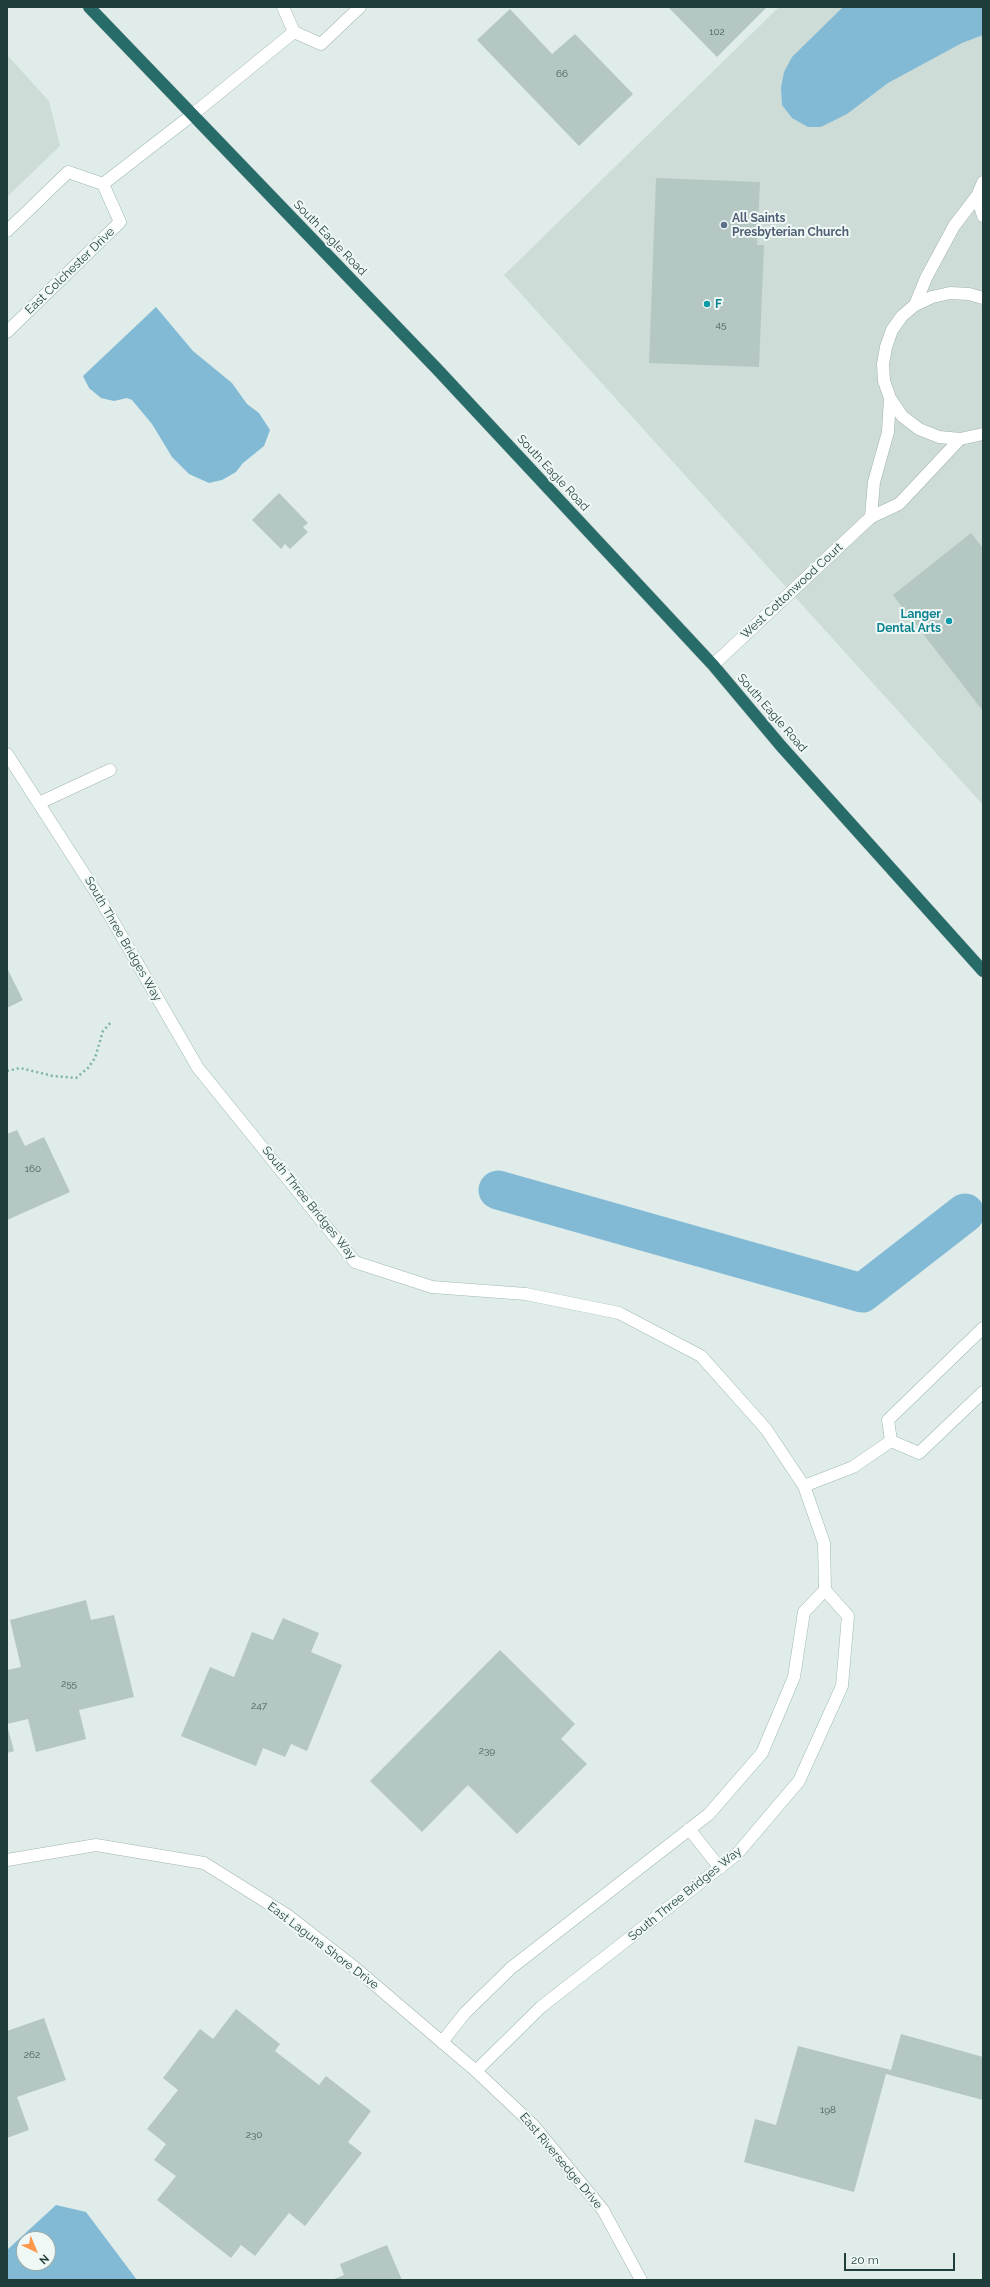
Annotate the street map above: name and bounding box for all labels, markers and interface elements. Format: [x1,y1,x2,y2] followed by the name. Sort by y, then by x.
[709,26,725,38] house number: 102
[556,68,568,80] house number: 66
[290,197,370,279] street label: South Eagle Road
[732,211,849,239] place label: All Saints Presbyterian Church
[719,220,729,230] marker: All Saints Presbyterian Church
[22,225,118,317] street label: East Colchester Drive
[715,297,722,311] place label: F
[702,299,712,309] marker: F
[716,319,726,331] house number: 45
[514,432,592,514] street label: South Eagle Road
[738,540,846,642] street label: West Cottonwood Court
[877,607,941,635] place label: Langer Dental Arts
[944,616,954,626] marker: Langer Dental Arts
[734,671,810,755] street label: South Eagle Road
[81,874,165,1004] street label: South Three Bridges Way
[259,1143,359,1263] street label: South Three Bridges Way
[25,1163,41,1175] house number: 160
[61,1678,77,1690] house number: 255
[251,1700,267,1712] house number: 247
[479,1745,495,1757] house number: 239
[625,1844,745,1944] street label: South Three Bridges Way
[265,1899,381,1993] street label: East Laguna Shore Drive
[24,2049,40,2061] house number: 262
[820,2104,836,2116] house number: 198
[517,2110,605,2212] street label: East Riversedge Drive
[246,2129,262,2141] house number: 230
[16,2231,56,2271] north arrow
[846,2245,957,2271] scale bar
[36,2252,52,2267] text: N
[851,2253,879,2267] text: 20 m

